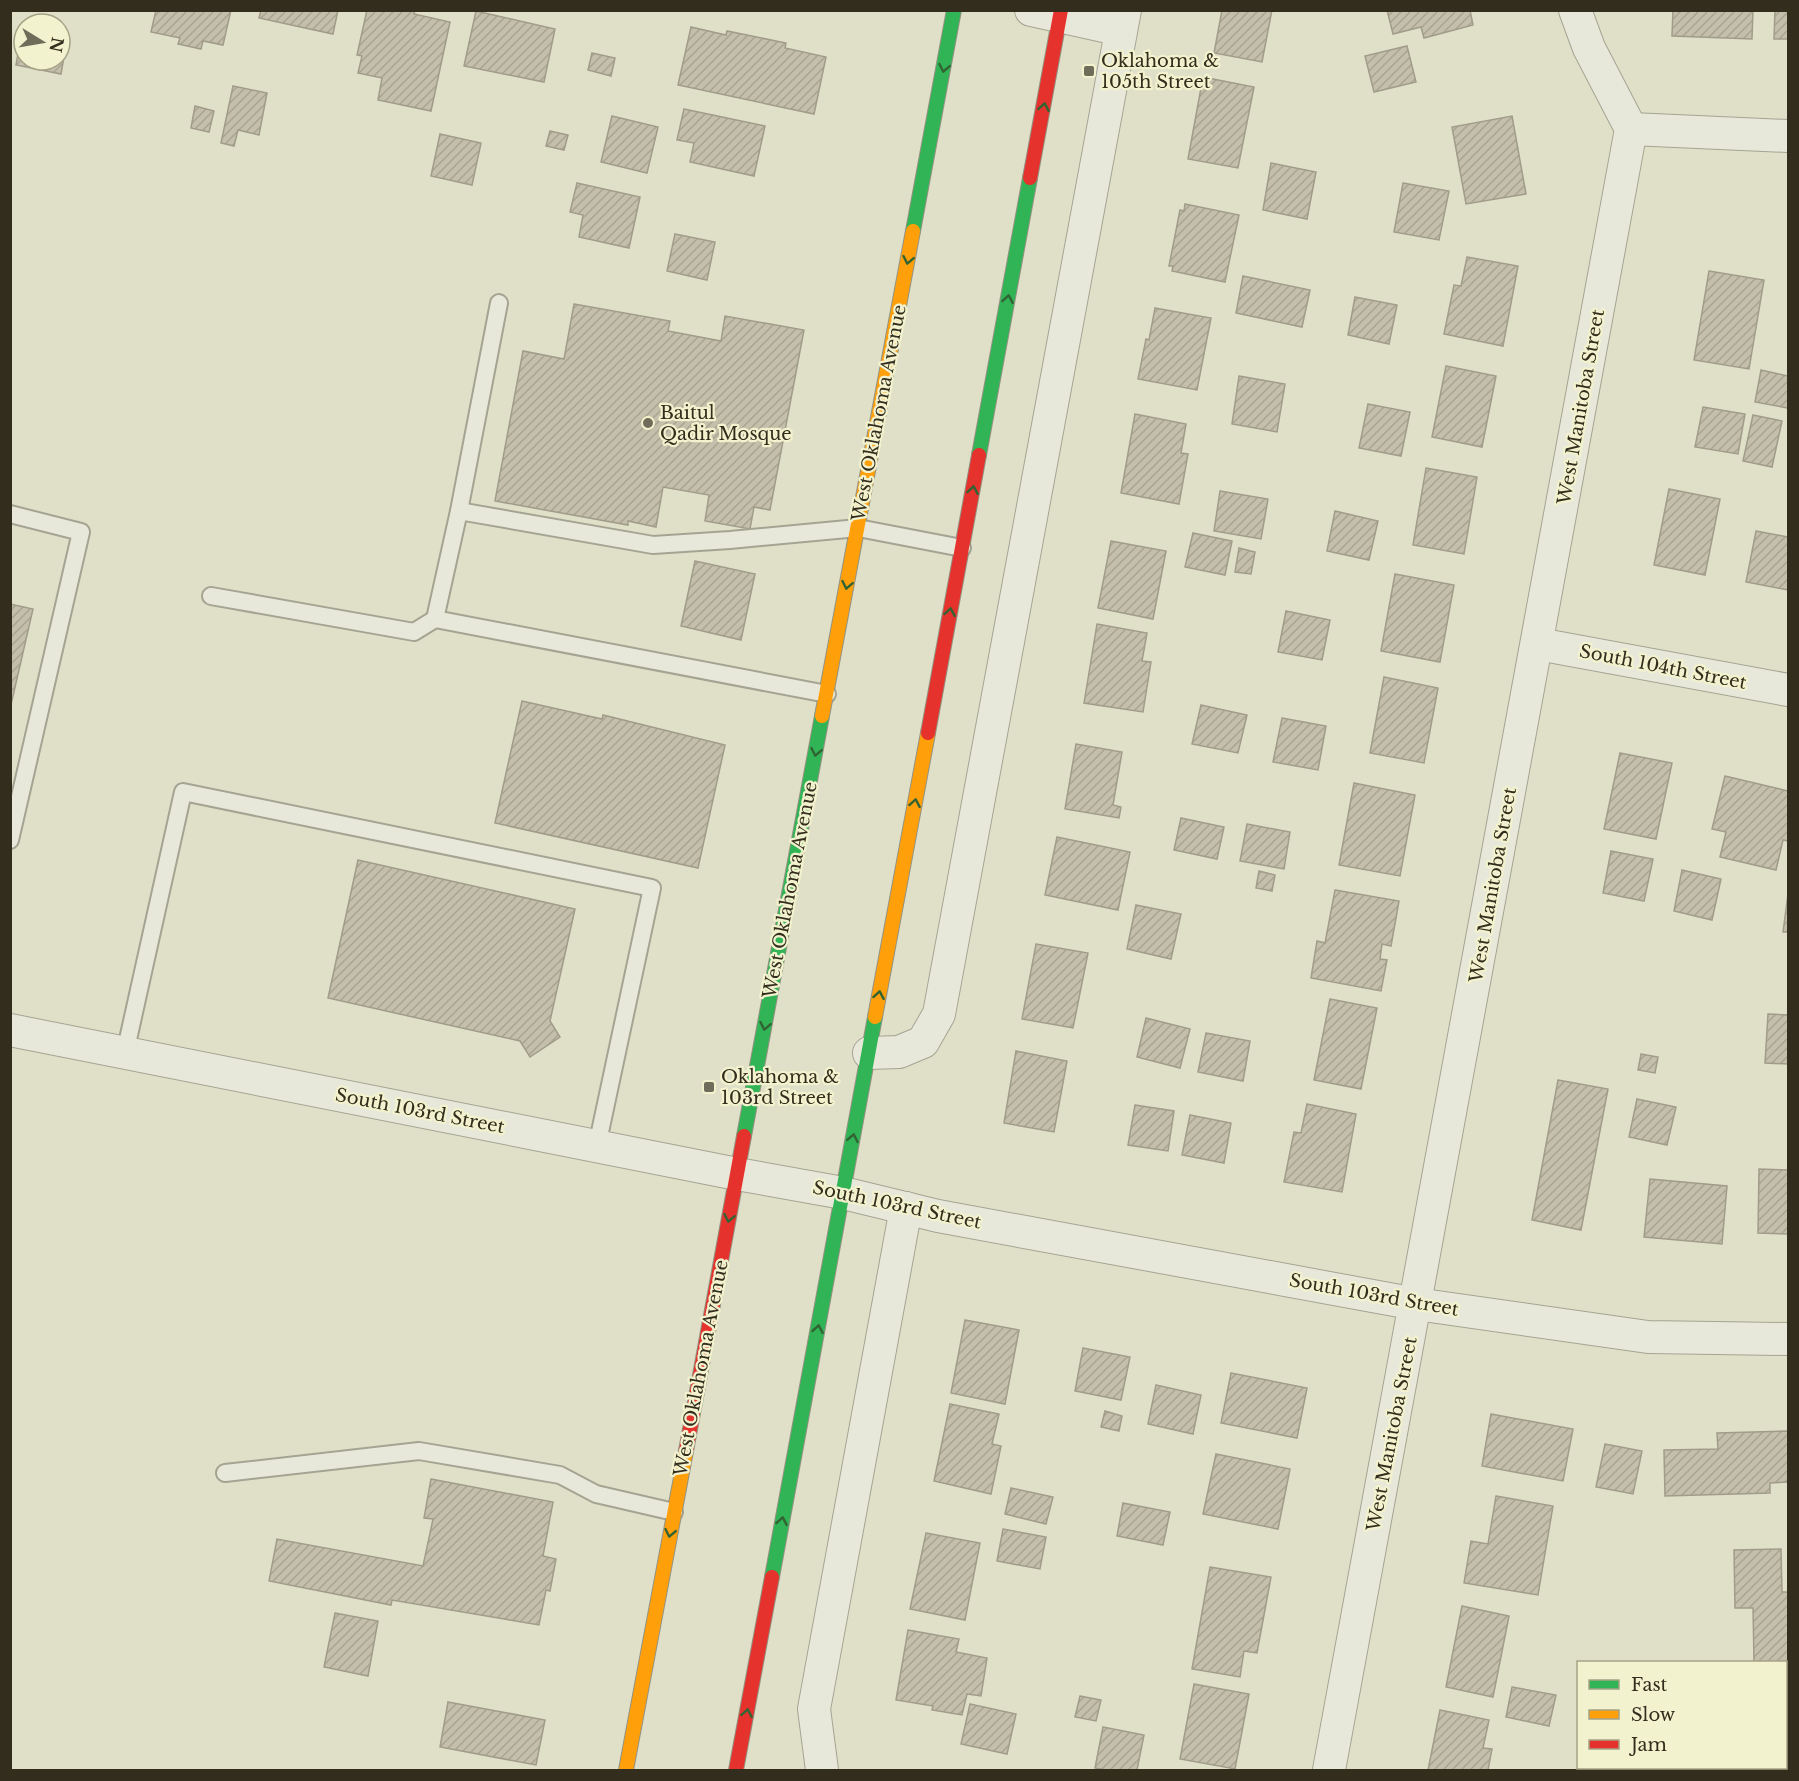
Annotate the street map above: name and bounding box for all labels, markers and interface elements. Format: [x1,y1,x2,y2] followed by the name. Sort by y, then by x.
[12,12,72,72] north arrow
[45,36,68,54] text: N
[1101,50,1219,93] place label: Oklahoma & 105th Street
[938,63,951,73] one-way arrow
[1082,64,1096,78] marker: Oklahoma & 105th Street
[1037,102,1049,111] one-way arrow
[902,254,915,264] one-way arrow
[1001,294,1014,304] one-way arrow
[847,303,911,524] street label: West Oklahoma Avenue
[1553,308,1609,507] street label: West Manitoba Street
[660,402,792,445] place label: Baitul Qadir Mosque
[641,416,655,430] marker: Baitul Qadir Mosque
[966,486,979,496] one-way arrow
[841,580,854,590] one-way arrow
[944,607,956,616] one-way arrow
[1578,640,1749,694] street label: South 104th Street
[810,747,823,757] one-way arrow
[758,780,822,1001] street label: West Oklahoma Avenue
[1465,786,1521,985] street label: West Manitoba Street
[908,799,921,809] one-way arrow
[873,990,885,1000] one-way arrow
[759,1021,772,1031] one-way arrow
[721,1066,839,1109] place label: Oklahoma & 103rd Street
[702,1080,716,1094] marker: Oklahoma & 103rd Street
[334,1084,507,1138] street label: South 103rd Street
[846,1133,859,1143] one-way arrow
[811,1176,983,1234] street label: South 103rd Street
[723,1213,735,1223] one-way arrow
[669,1258,733,1479] street label: West Oklahoma Avenue
[1288,1269,1461,1321] street label: South 103rd Street
[811,1325,824,1335] one-way arrow
[1362,1335,1422,1534] street label: West Manitoba Street
[775,1517,788,1527] one-way arrow
[664,1528,677,1538] one-way arrow
[1577,1661,1787,1769] legend
[1631,1674,1668,1696] text: Fast
[1631,1704,1676,1726] text: Slow
[740,1708,753,1718] one-way arrow
[1629,1734,1667,1756] text: Jam

